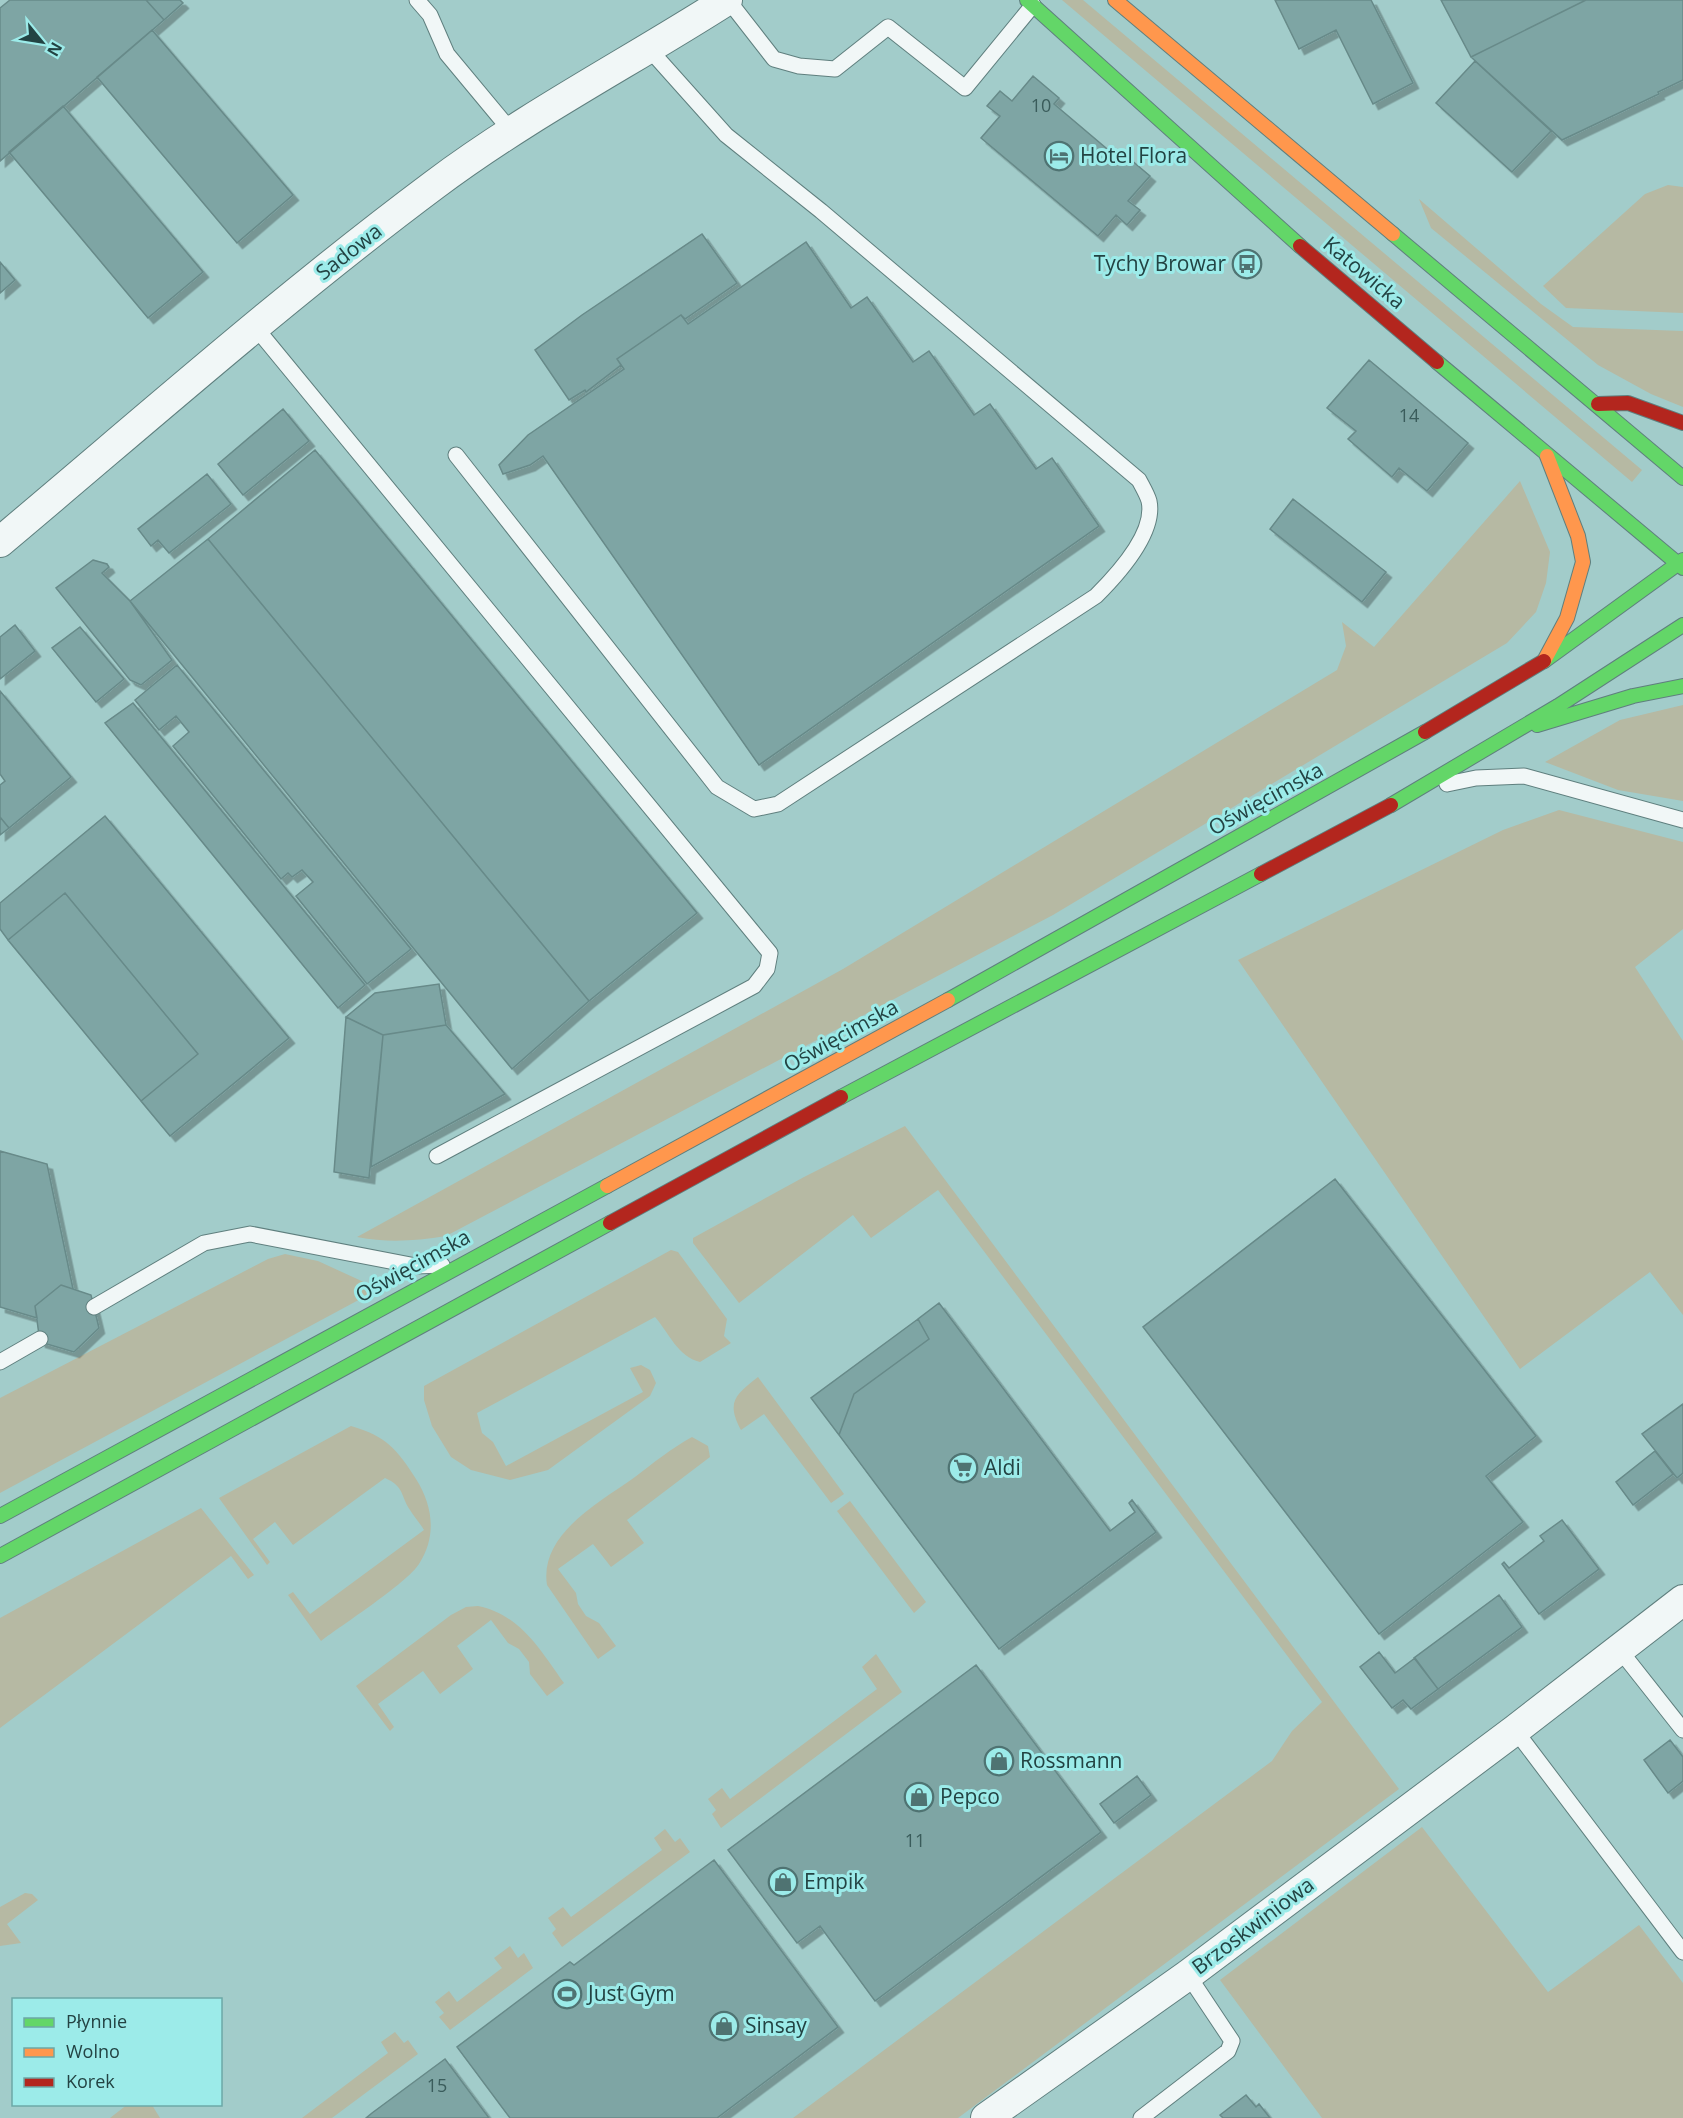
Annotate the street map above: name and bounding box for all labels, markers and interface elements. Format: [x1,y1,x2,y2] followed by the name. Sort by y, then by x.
[12,12,72,72] north arrow
[42,38,68,61] text: N
[1031,93,1051,117] house number: 10
[1043,140,1075,172] hotel icon: Hotel Flora
[1080,141,1187,169] place label: Hotel Flora
[310,217,387,286] street label: Sadowa
[1318,230,1412,315] street label: Katowicka
[1231,248,1263,280] bus stop icon: Tychy Browar
[1094,249,1226,277] place label: Tychy Browar
[1399,403,1419,427] house number: 14
[1203,755,1328,841] street label: Oświęcimska
[778,992,903,1078] street label: Oświęcimska
[350,1222,475,1308] street label: Oświęcimska
[947,1452,979,1484] supermarket icon: Aldi
[984,1453,1021,1481] place label: Aldi
[983,1745,1015,1777] shop icon: Rossmann
[1020,1746,1122,1774] place label: Rossmann
[903,1781,935,1813] shop icon: Pepco
[940,1782,1000,1810] place label: Pepco
[905,1828,925,1852] house number: 11
[767,1866,799,1898] shop icon: Empik
[804,1867,864,1895] place label: Empik
[1186,1870,1319,1980] street label: Brzoskwiniowa
[551,1978,583,2010] sports icon: Just Gym
[586,1979,675,2007] place label: Just Gym
[12,1998,222,2106] legend
[66,2009,127,2033] text: Płynnie
[708,2010,740,2042] shop icon: Sinsay
[745,2011,807,2039] place label: Sinsay
[66,2039,120,2063] text: Wolno
[66,2069,115,2093] text: Korek
[427,2073,447,2097] house number: 15

